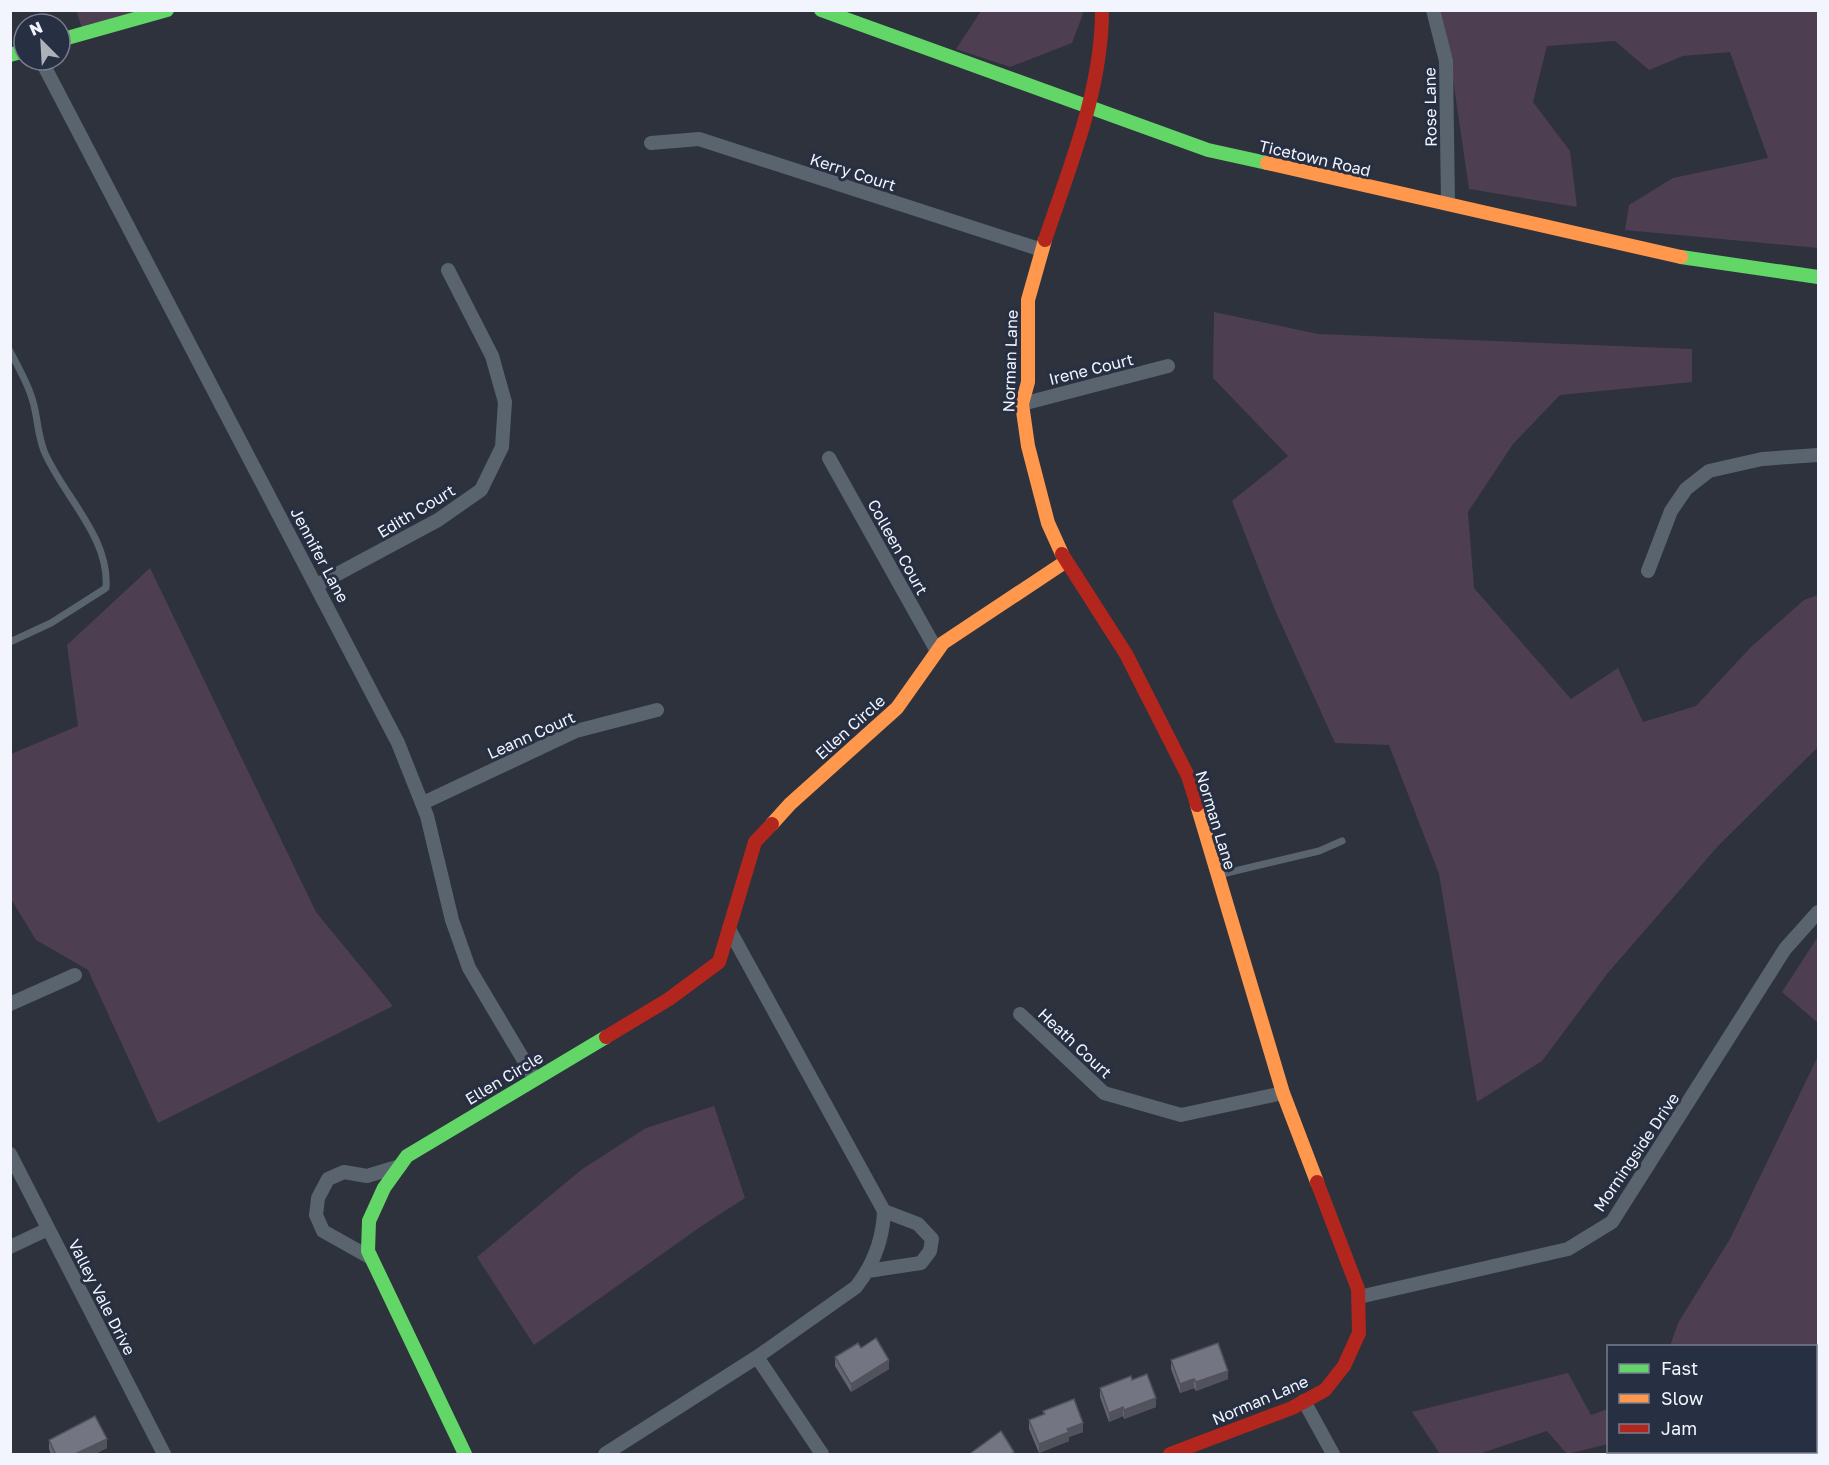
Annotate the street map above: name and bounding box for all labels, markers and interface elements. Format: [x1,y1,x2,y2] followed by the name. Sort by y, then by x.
[12,12,72,72] north arrow
[26,17,46,40] text: N
[1419,67,1441,147] street label: Rose Lane
[1257,135,1373,181] street label: Ticetown Road
[808,149,898,195] street label: Kerry Court
[998,309,1022,413] street label: Norman Lane
[1047,349,1135,389] street label: Irene Court
[374,480,458,542] street label: Edith Court
[864,496,932,598] street label: Colleen Court
[287,504,353,606] street label: Jennifer Lane
[811,690,889,764] street label: Ellen Circle
[484,707,578,763] street label: Leann Court
[1191,768,1241,872] street label: Norman Lane
[1034,1004,1116,1082] street label: Heath Court
[461,1047,547,1109] street label: Ellen Circle
[1589,1089,1683,1215] street label: Morningside Drive
[64,1236,140,1358] street label: Valley Vale Drive
[1607,1345,1817,1453] legend
[1661,1357,1698,1379] text: Fast
[1209,1371,1311,1429] street label: Norman Lane
[1661,1387,1704,1409] text: Slow
[1661,1417,1697,1439] text: Jam

